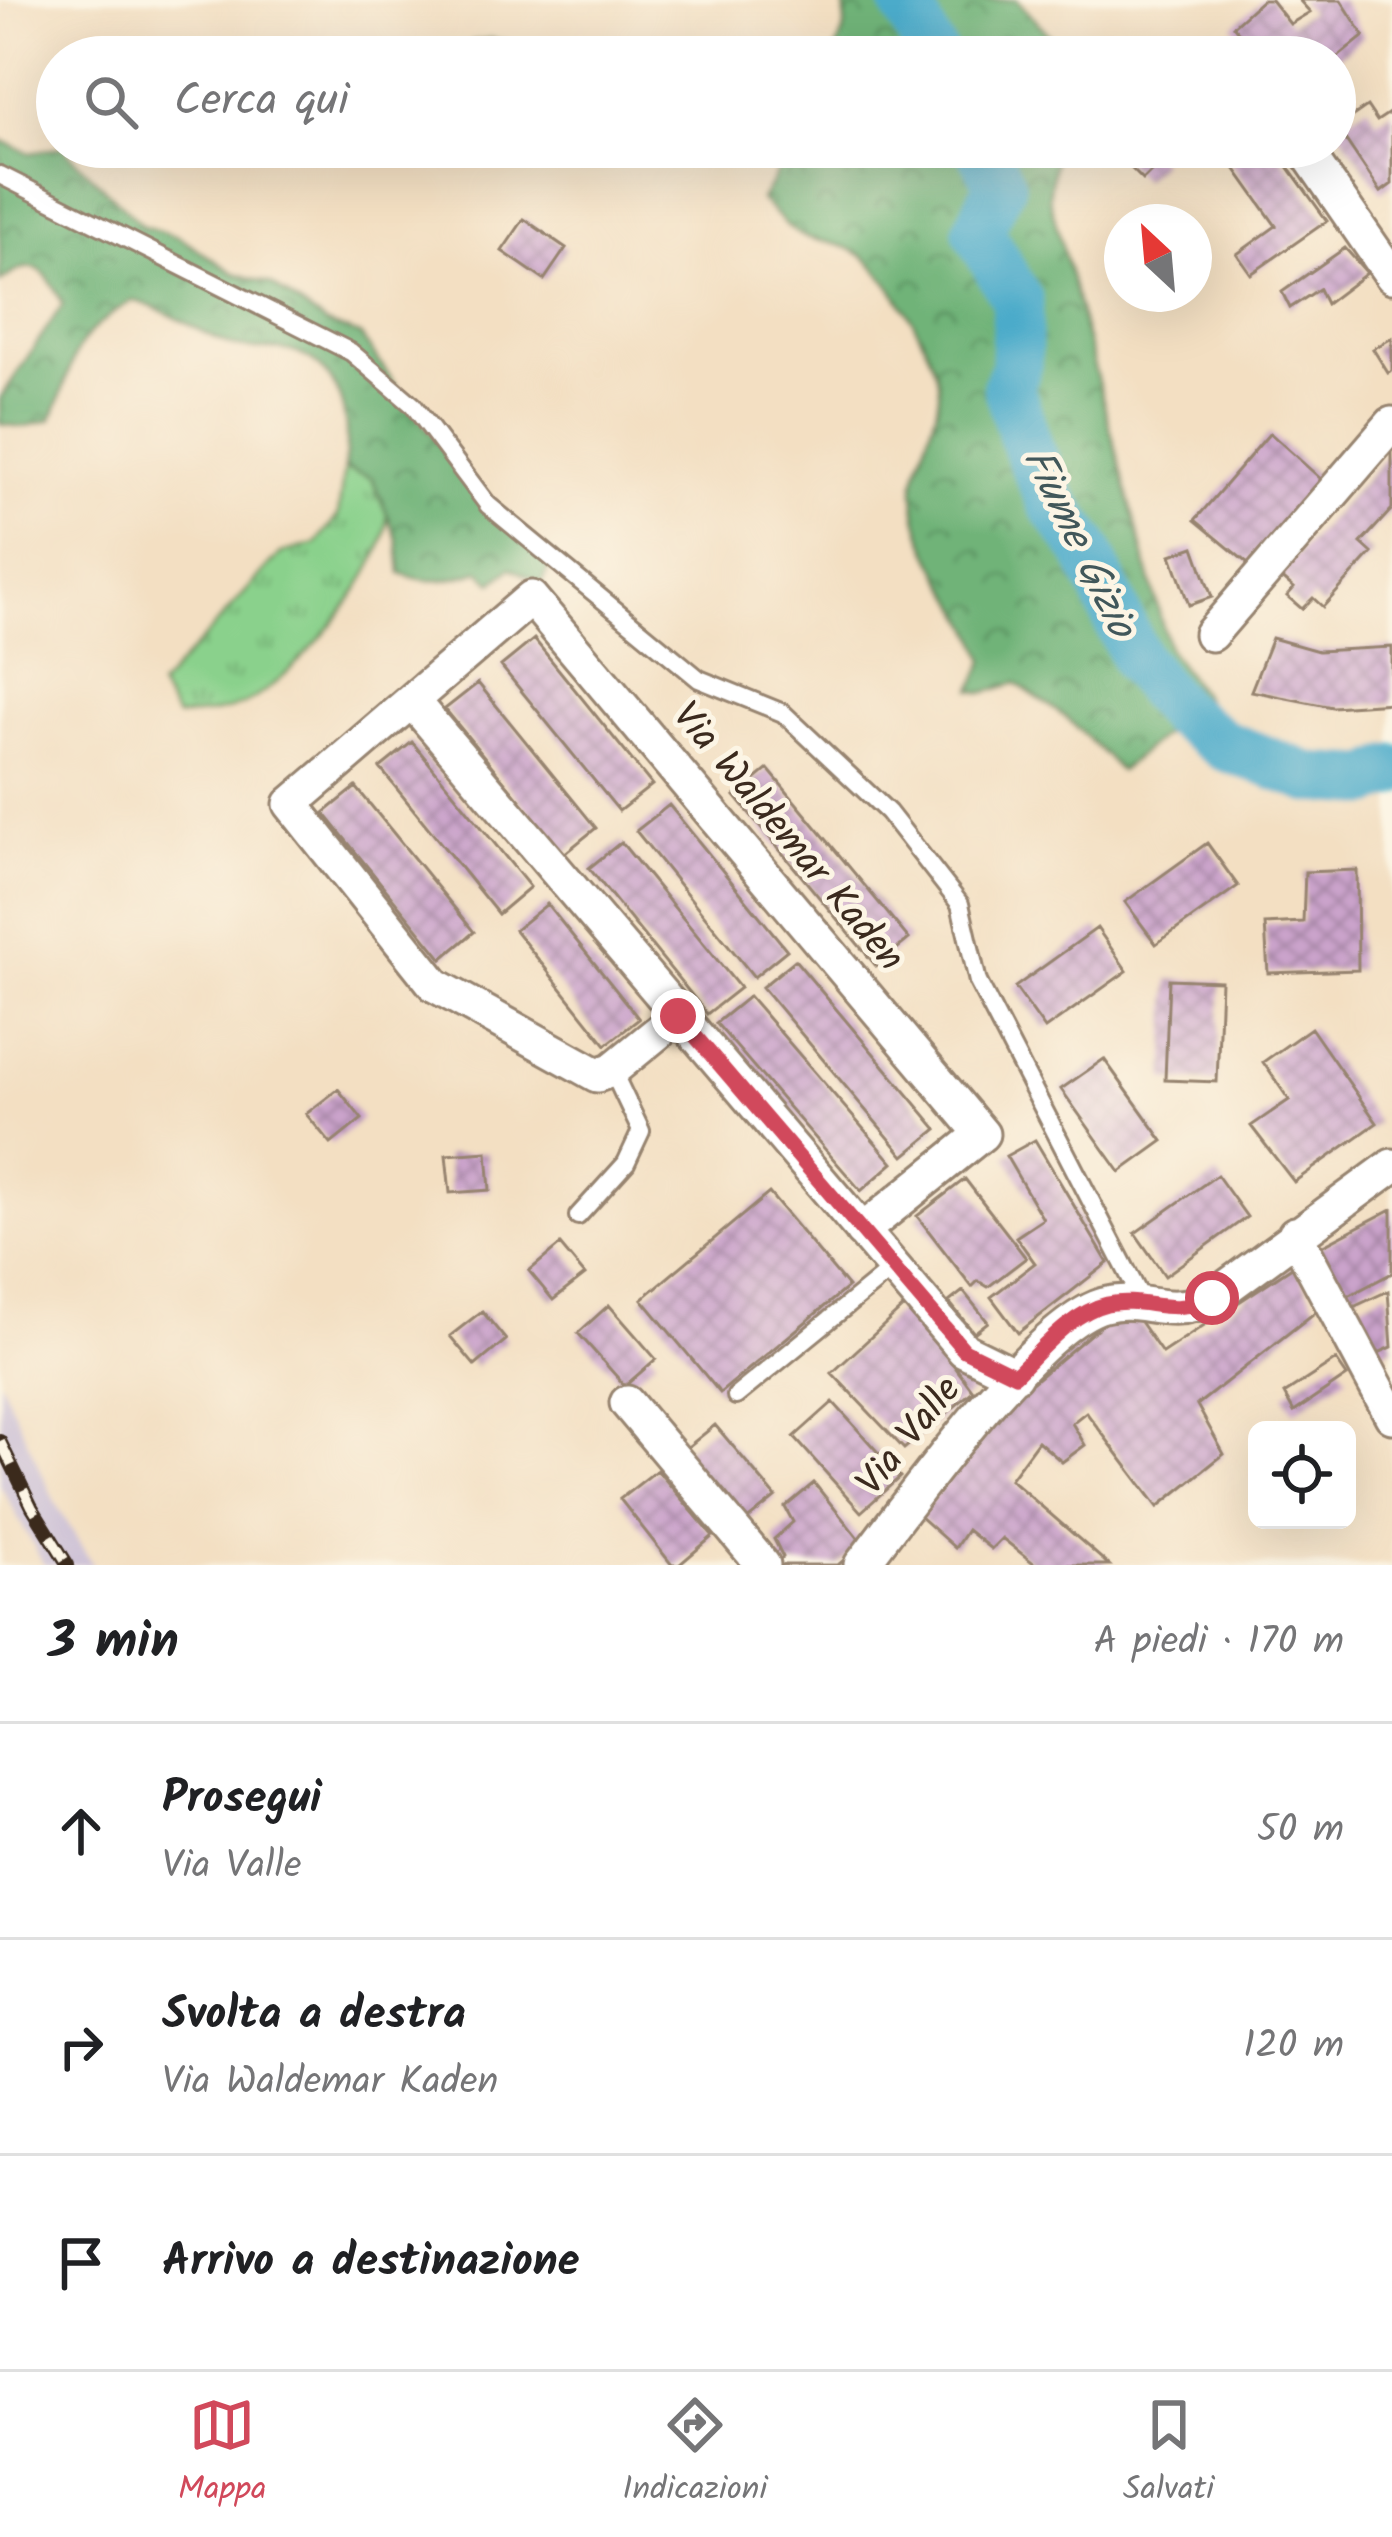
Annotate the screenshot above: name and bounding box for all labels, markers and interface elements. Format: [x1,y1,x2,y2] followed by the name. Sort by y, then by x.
[36,36,1356,168] search box
[174,66,349,138] text: Cerca qui
[78,69,144,135] icon: search
[1104,204,1212,312] north arrow
[1003,436,1154,652] water label: Fiume Gizio
[655,689,919,987] street label: Via Waldemar Kaden
[651,989,705,1043] route end
[1185,1271,1239,1325] route start
[842,1363,978,1511] street label: Via Valle
[1248,1421,1356,1529] map controls
[1248,1421,1356,1529] button: locate
[48,1603,179,1684] text: 3 min
[1094,1612,1344,1674] text: A piedi · 170 m
[162,1764,322,1836] text: Prosegui
[48,1798,114,1864] icon: ahead
[1257,1800,1344,1862] text: 50 m
[162,1836,302,1898] text: Via Valle
[162,1980,466,2052] text: Svolta a destra
[48,2014,114,2080] icon: right
[1243,2016,1344,2078] text: 120 m
[162,2052,498,2114] text: Via Waldemar Kaden
[162,2227,580,2299] text: Arrivo a destinazione
[48,2230,114,2296] icon: arrive
[178,2392,266,2517] tab: Mappa
[622,2392,767,2517] tab: Indicazioni
[1123,2392,1214,2517] tab: Salvati

